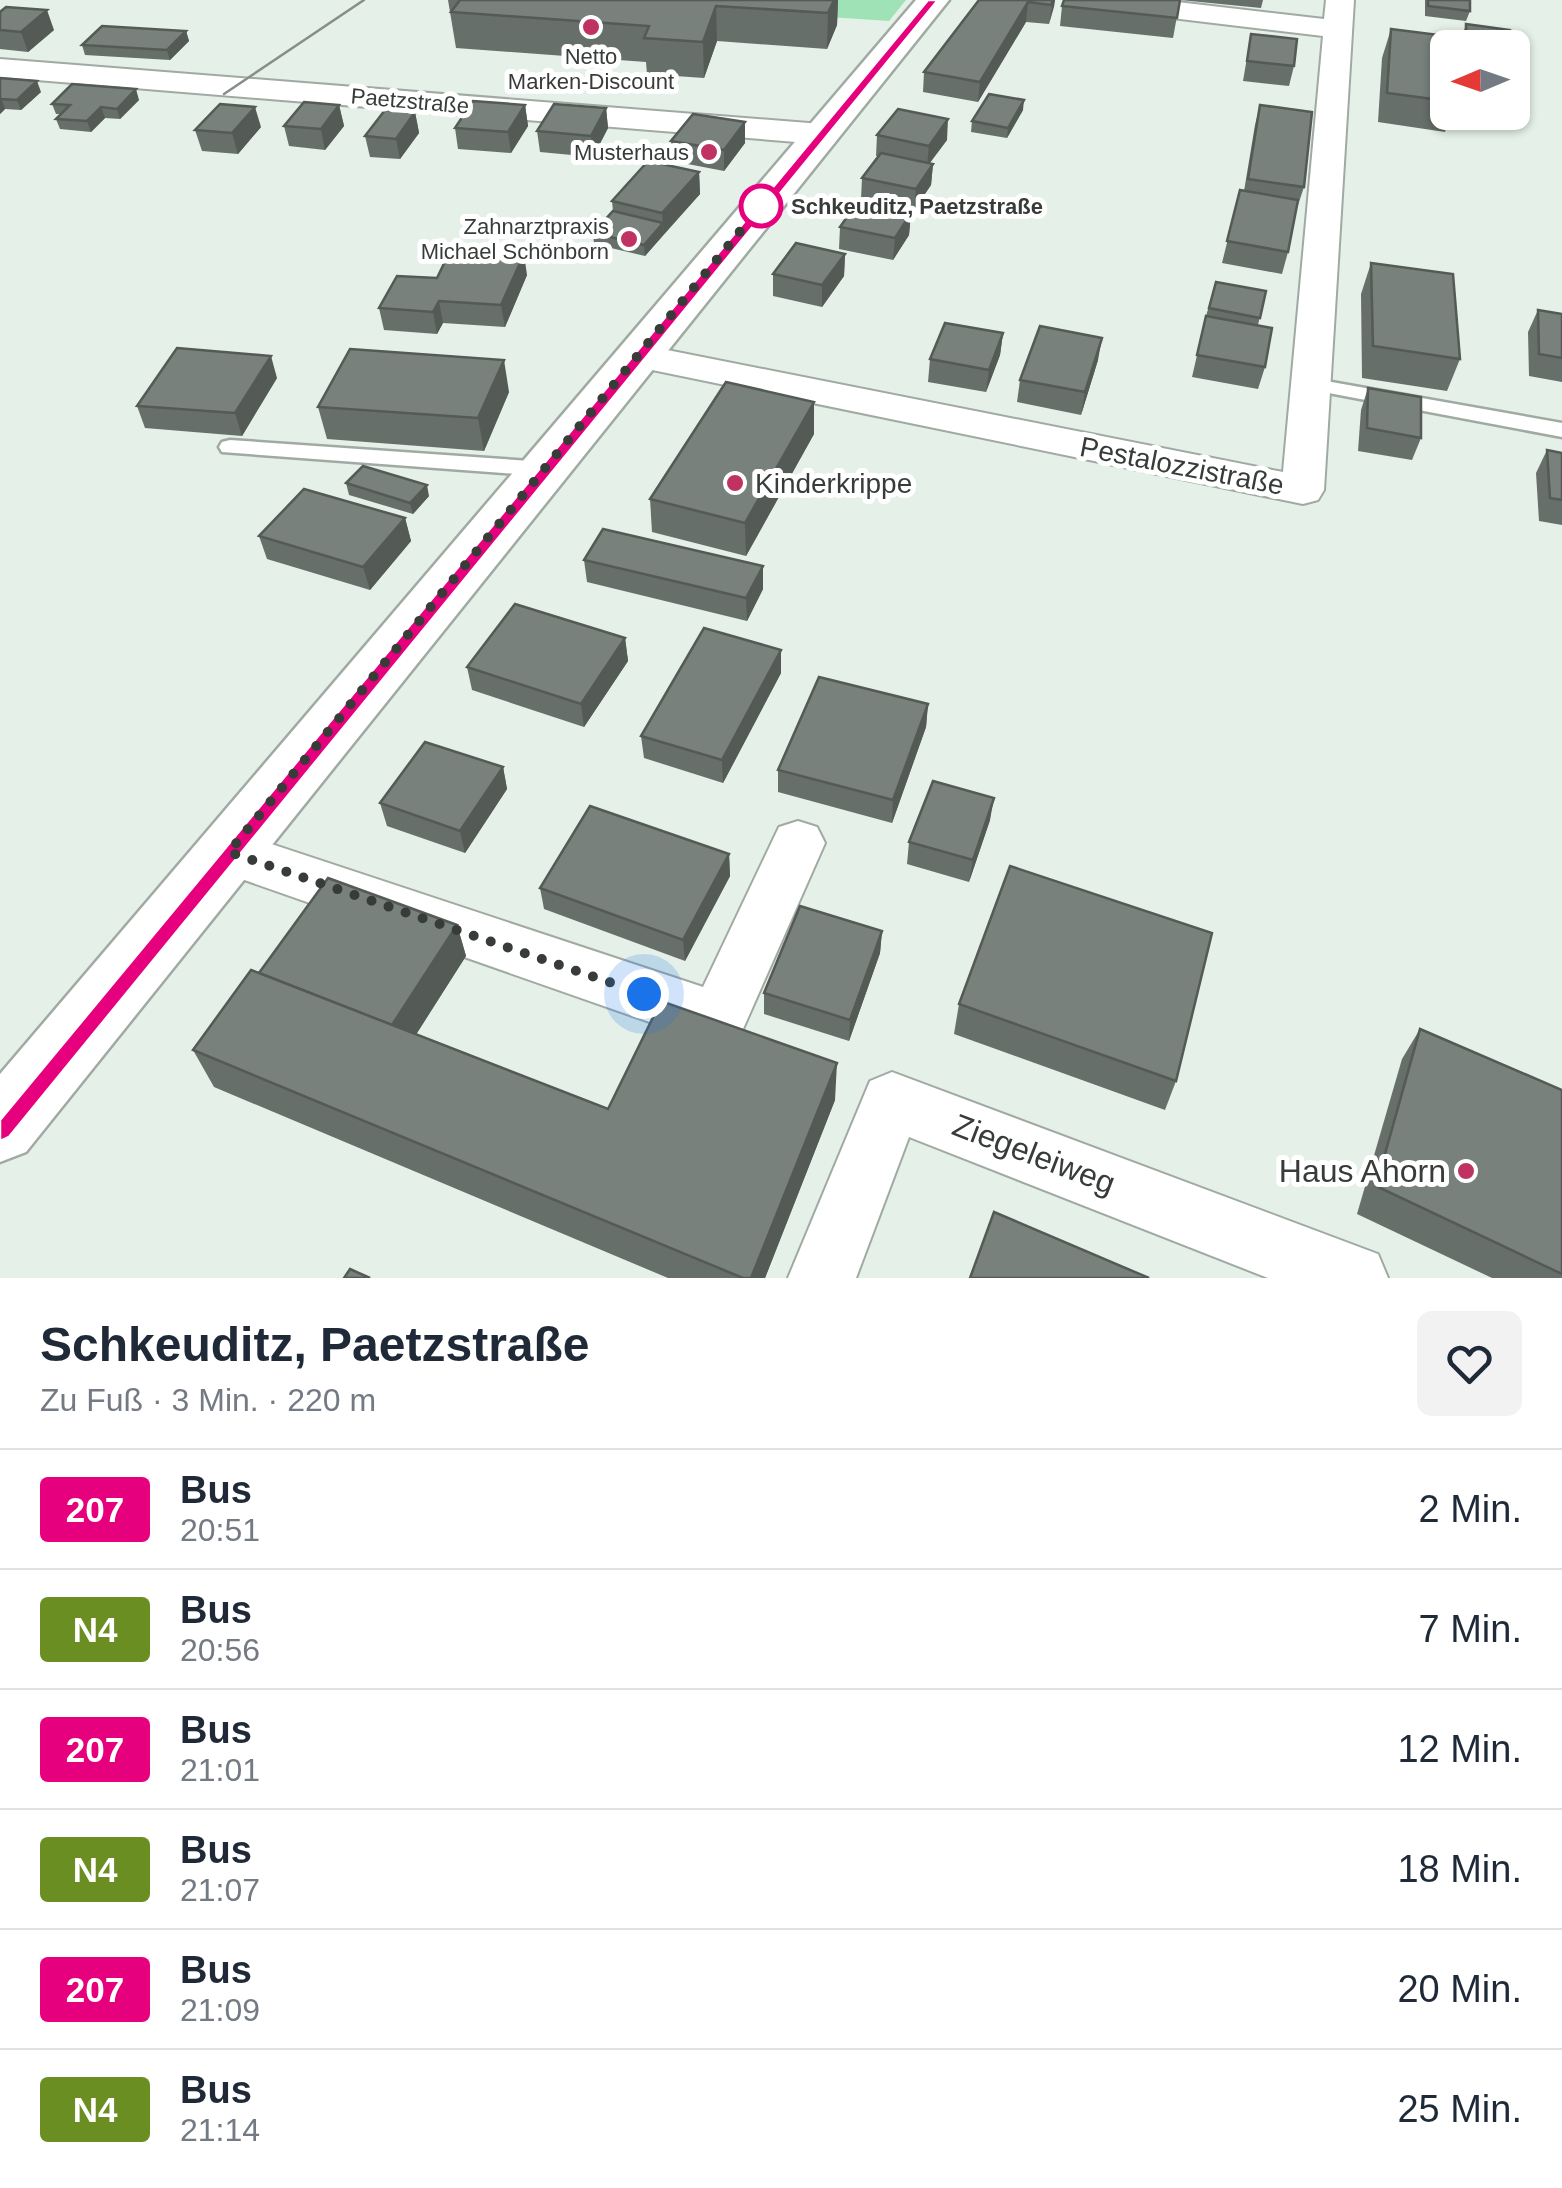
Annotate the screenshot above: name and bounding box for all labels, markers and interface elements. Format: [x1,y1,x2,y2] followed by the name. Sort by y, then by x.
[580,16,602,38] marker: Netto Marken-Discount
[1430,30,1530,130] north arrow
[1430,30,1530,130] map controls
[508,44,674,94] place label: Netto Marken-Discount
[350,83,470,119] street label: Paetzstraße
[574,140,689,165] place label: Musterhaus
[698,141,720,163] marker: Musterhaus
[740,185,782,227] marker: Schkeuditz, Paetzstraße
[791,194,1043,219] place label: Schkeuditz, Paetzstraße
[421,214,609,264] place label: Zahnarztpraxis Michael Schönborn
[618,228,640,250] marker: Zahnarztpraxis Michael Schönborn
[1077,431,1287,501] street label: Pestalozzistraße
[755,468,912,499] place label: Kinderkrippe
[724,472,746,494] marker: Kinderkrippe
[619,969,669,1019] your location
[948,1107,1120,1201] street label: Ziegeleiweg
[1279,1153,1446,1189] place label: Haus Ahorn
[1455,1160,1477,1182] marker: Haus Ahorn
[1417,1311,1522,1416] button: heart
[40,1318,590,1371] text: Schkeuditz, Paetzstraße
[40,1382,376,1418] text: Zu Fuß · 3 Min. · 220 m
[180,1469,252,1511] text: Bus
[1419,1488,1522,1530] text: 2 Min.
[66,1490,124,1529] text: 207
[180,1512,260,1548] text: 20:51
[180,1589,252,1631] text: Bus
[1419,1608,1522,1650] text: 7 Min.
[73,1610,117,1649] text: N4
[180,1632,260,1668] text: 20:56
[180,1709,252,1751] text: Bus
[1397,1728,1522,1770] text: 12 Min.
[66,1730,124,1769] text: 207
[180,1752,260,1788] text: 21:01
[180,1829,252,1871] text: Bus
[1397,1848,1522,1890] text: 18 Min.
[73,1850,117,1889] text: N4
[180,1872,260,1908] text: 21:07
[180,1949,252,1991] text: Bus
[1397,1968,1522,2010] text: 20 Min.
[66,1970,124,2009] text: 207
[180,1992,260,2028] text: 21:09
[180,2069,252,2111] text: Bus
[1397,2088,1522,2130] text: 25 Min.
[73,2090,117,2129] text: N4
[180,2112,260,2148] text: 21:14

